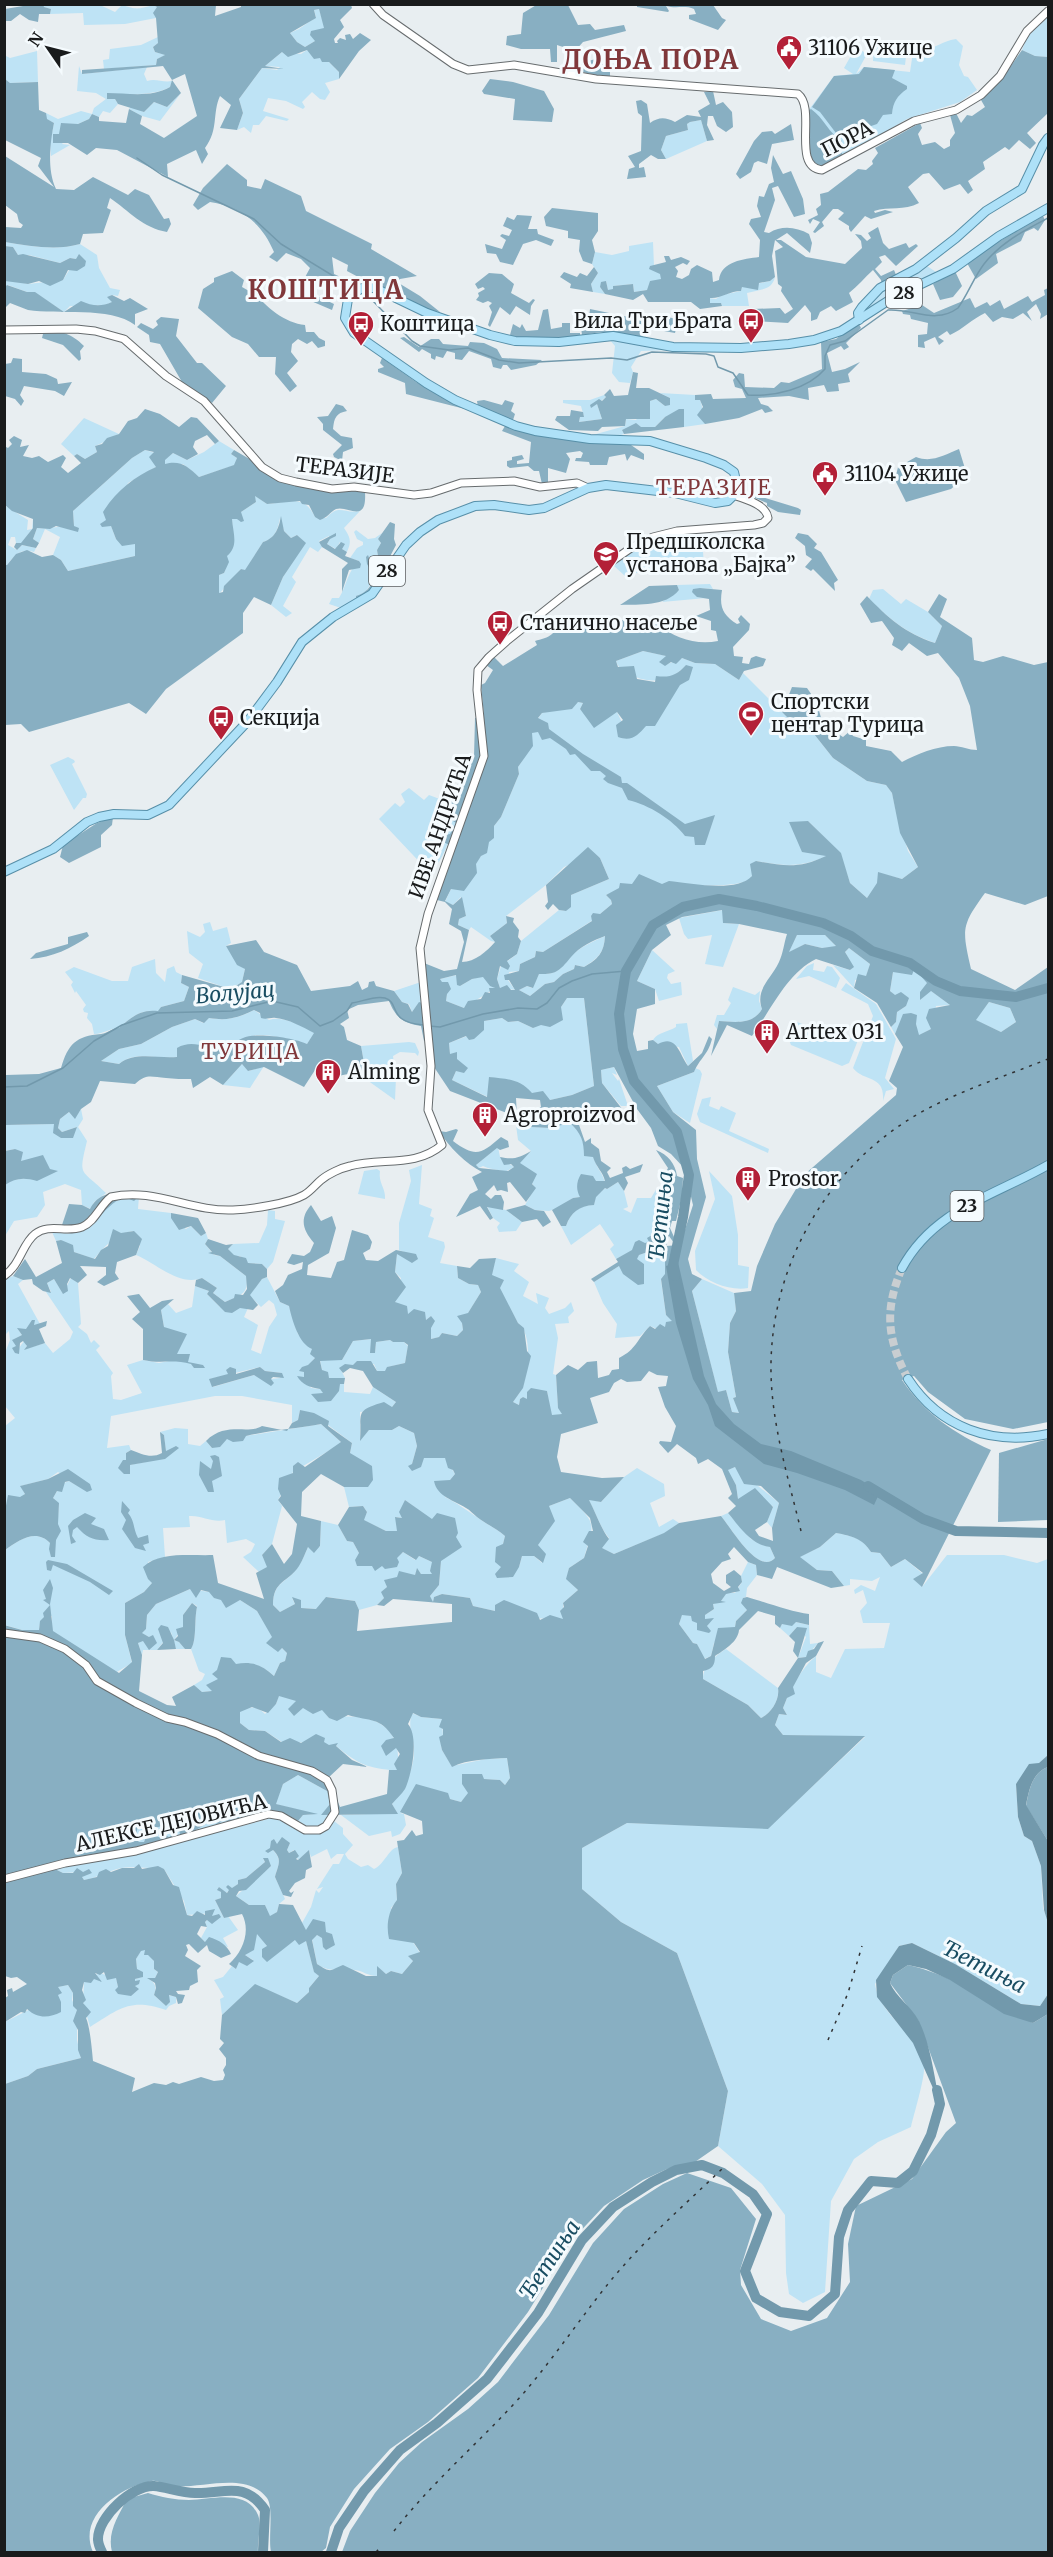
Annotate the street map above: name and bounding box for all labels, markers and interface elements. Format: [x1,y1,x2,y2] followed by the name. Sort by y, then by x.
[18,18,78,78] north arrow
[24,28,48,50] text: N
[774,33,804,71] public building icon: 31106 Ужице
[808,35,932,60] place label: 31106 Ужице
[562,43,740,76] district label: ДОЊА ПОРА
[817,115,878,162] street label: ПОРА
[248,273,404,306] district label: КОШТИЦА
[886,278,922,308] road number: 28
[736,306,766,344] bus stop icon: Вила Три Брата
[574,308,732,333] place label: Вила Три Брата
[346,309,376,347] bus stop icon: Коштица
[380,311,475,336] place label: Коштица
[294,451,396,488] street label: ТЕРАЗИЈЕ
[810,459,840,497] public building icon: 31104 Ужице
[844,461,968,486] place label: 31104 Ужице
[656,474,772,501] district label: ТЕРАЗИЈЕ
[626,529,796,577] place label: Предшколска установа „Бајка”
[591,539,621,577] school or university icon: Предшколска установа „Бајка”
[369,556,405,586] road number: 28
[485,608,515,646] bus stop icon: Станично насеље
[520,610,697,635] place label: Станично насеље
[771,689,924,737] place label: Спортски центар Турица
[736,699,766,737] sports icon: Спортски центар Турица
[206,703,236,741] bus stop icon: Секција
[240,705,320,730] place label: Секција
[403,749,476,902] street label: ИВЕ АНДРИЋА
[194,976,275,1009] water label: Волујац
[752,1017,782,1055] building icon: Arttex 031
[785,1019,883,1044] place label: Arttex 031
[201,1038,301,1065] district label: ТУРИЦА
[313,1057,343,1095] building icon: Alming
[347,1059,420,1084] place label: Alming
[470,1100,500,1138] building icon: Agroproizvod
[503,1102,636,1127] place label: Agroproizvod
[733,1164,763,1202] building icon: Prostor
[768,1166,839,1191] place label: Prostor
[642,1170,679,1262] water label: Ђетиња
[950,1191,984,1221] road number: 23
[72,1788,270,1857] street label: АЛЕКСЕ ДЕЈОВИЋА
[938,1934,1031,1999] water label: Ђетиња
[513,2215,586,2305] water label: Ђетиња

